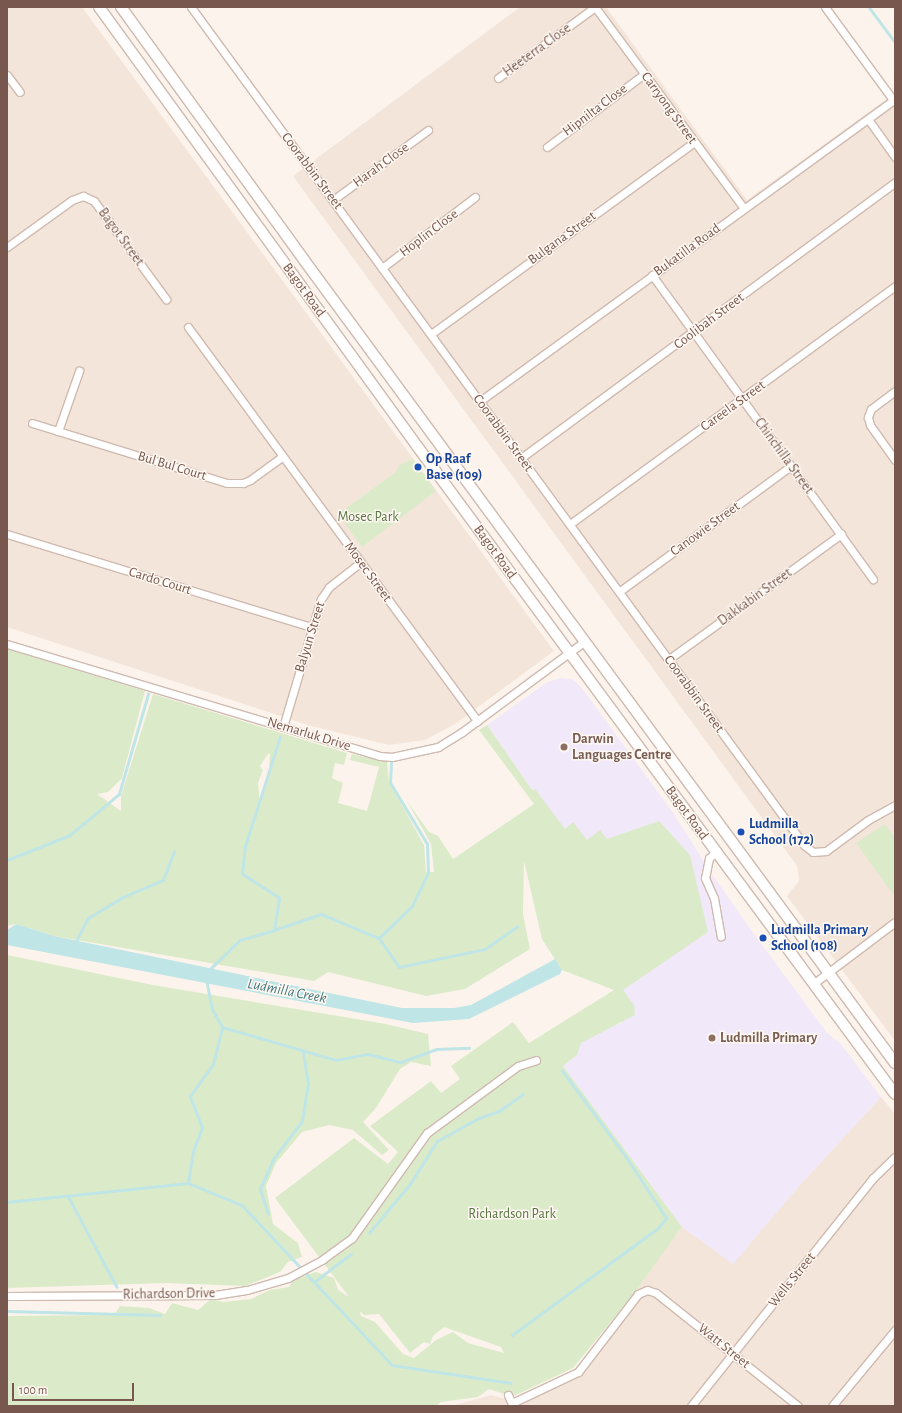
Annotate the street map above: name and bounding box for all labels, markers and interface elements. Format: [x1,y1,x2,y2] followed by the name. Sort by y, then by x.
[500,20,574,80] street label: Heeterra Close
[637,69,701,147] street label: Carryong Street
[559,80,631,140] street label: Hipnilta Close
[278,129,346,213] street label: Coorabbin Street
[350,139,412,191] street label: Harah Close
[94,205,148,269] street label: Bagot Street
[396,206,462,260] street label: Hoplin Close
[525,208,599,268] street label: Bulgana Street
[650,220,724,280] street label: Bukatilla Road
[279,260,329,320] street label: Bagot Road
[670,289,748,353] street label: Coolibah Street
[697,377,769,435] street label: Careela Street
[469,391,537,475] street label: Coorabbin Street
[751,415,817,497] street label: Chinchilla Street
[136,448,208,484] street label: Bul Bul Court
[426,451,482,484] place label: Op Raaf Base (109)
[413,462,423,472] marker: Op Raaf Base (109)
[667,498,743,560] street label: Canowie Street
[337,509,399,525] park label: Mosec Park
[470,522,520,582] street label: Bagot Road
[341,539,395,605] street label: Mosec Street
[127,564,193,598] street label: Cardo Court
[715,564,795,630] street label: Dakkabin Street
[291,600,329,674] street label: Balyun Street
[660,652,728,736] street label: Coorabbin Street
[265,713,353,755] street label: Nemarluk Drive
[572,731,671,764] place label: Darwin Languages Centre
[559,742,569,752] marker: Darwin Languages Centre
[662,783,712,843] street label: Bagot Road
[749,816,814,848] place label: Ludmilla School (172)
[736,827,746,837] marker: Ludmilla School (172)
[771,922,868,954] place label: Ludmilla Primary School (108)
[758,933,768,943] marker: Ludmilla Primary School (108)
[246,975,328,1007] water label: Ludmilla Creek
[720,1030,817,1046] place label: Ludmilla Primary
[707,1033,717,1043] marker: Ludmilla Primary
[468,1206,556,1222] park label: Richardson Park
[765,1249,819,1311] street label: Wells Street
[123,1285,215,1303] street label: Richardson Drive
[694,1320,754,1372] street label: Watt Street
[14,1375,136,1401] scale bar
[19,1384,47,1396] text: 100 m

